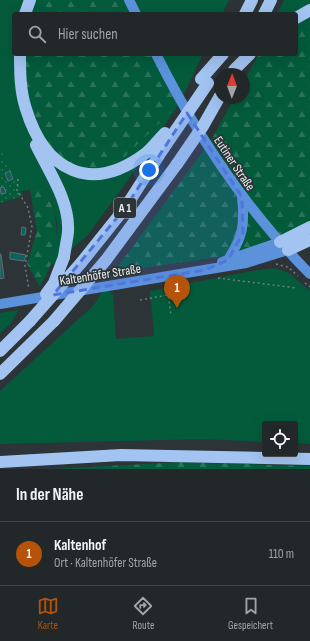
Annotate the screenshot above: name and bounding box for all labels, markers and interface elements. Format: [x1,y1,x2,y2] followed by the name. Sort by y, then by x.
[12,12,298,56] search box
[26,23,48,45] icon: search
[58,25,118,44] text: Hier suchen
[214,68,250,104] north arrow
[210,133,258,194] street label: Eutiner Straße
[139,160,159,180] your location
[114,198,136,218] road number: A 1
[58,261,142,289] street label: Kaltenhöfer Straße
[164,275,190,308] pin: 1
[262,421,298,457] map controls
[262,421,298,457] button: locate
[16,485,83,505] text: In der Nähe
[54,536,106,555] text: Kaltenhof
[26,546,32,562] text: 1
[269,546,294,562] text: 110 m
[54,555,157,571] text: Ort · Kaltenhöfer Straße
[37,595,59,632] tab: Karte
[132,595,154,632] tab: Route
[228,595,273,632] tab: Gespeichert

